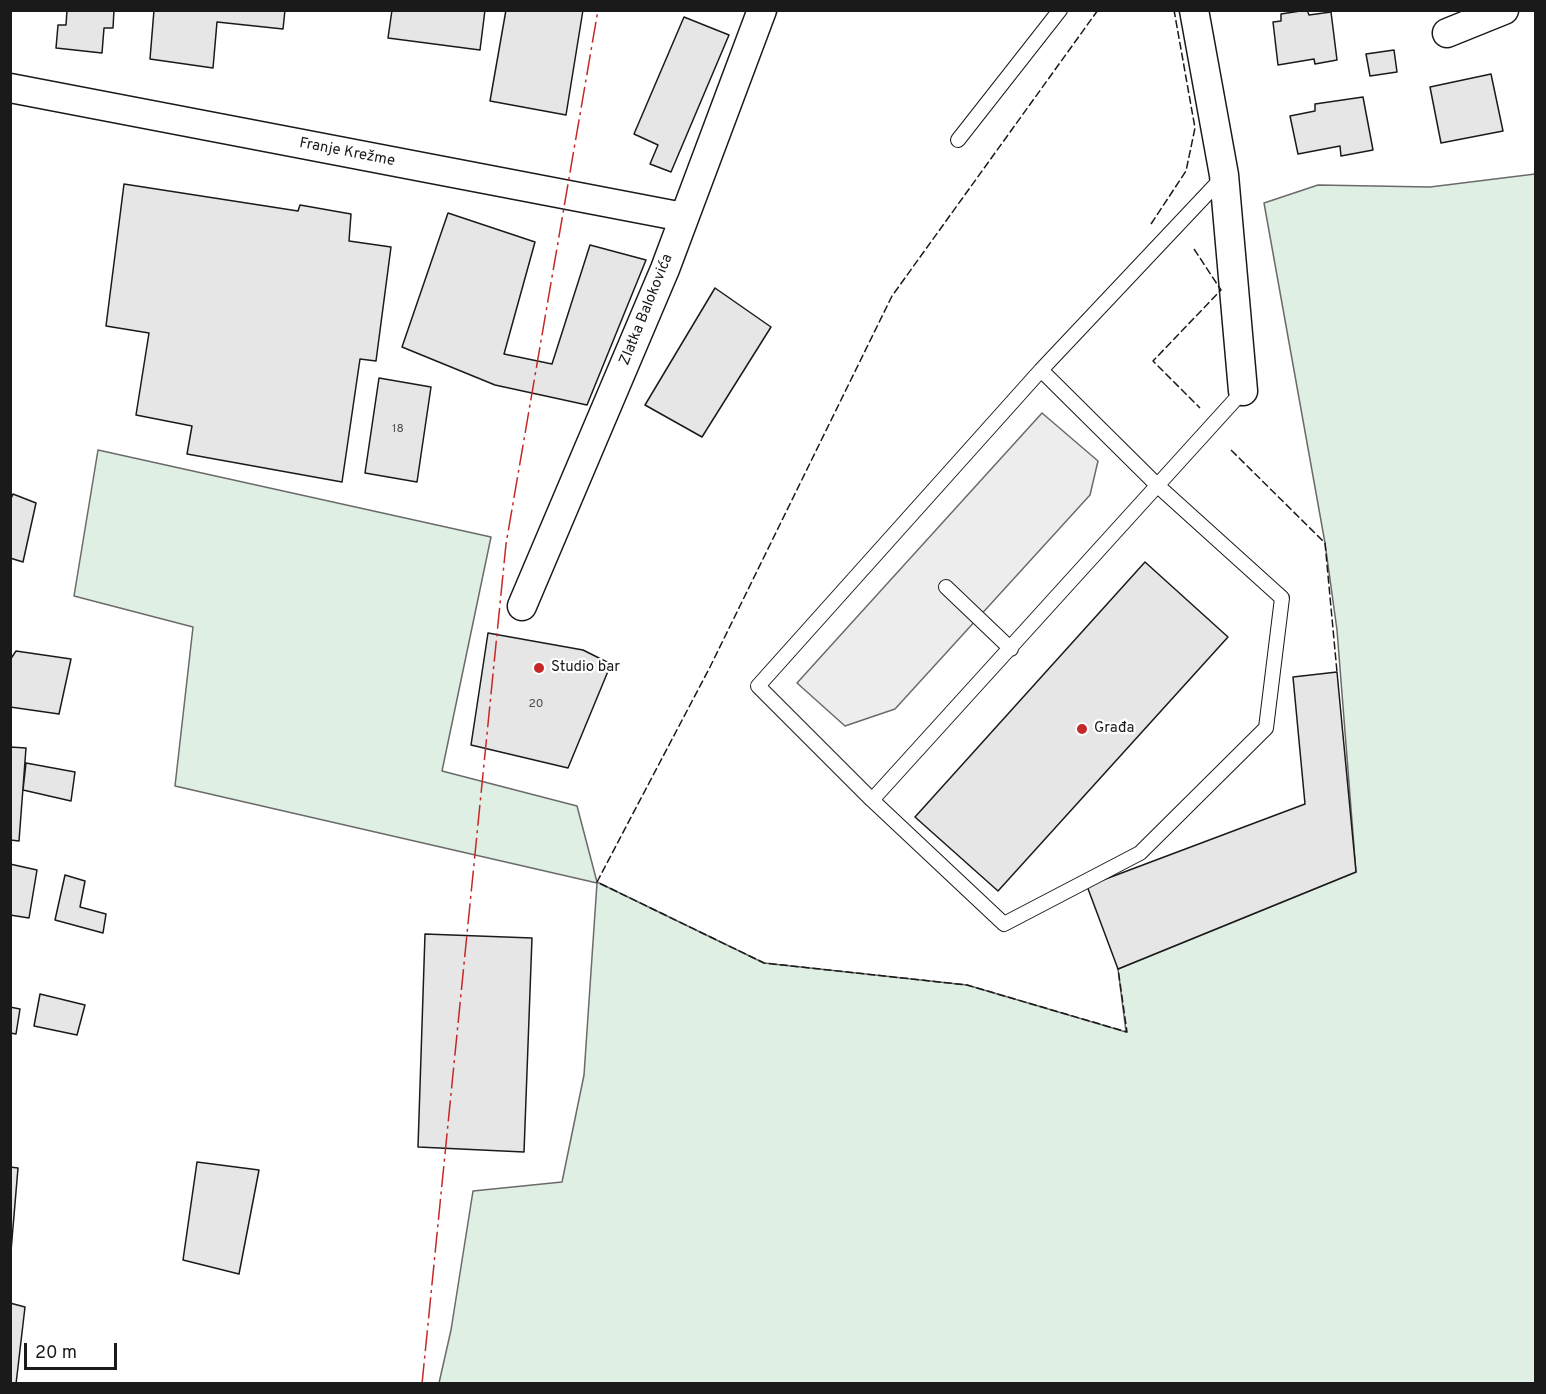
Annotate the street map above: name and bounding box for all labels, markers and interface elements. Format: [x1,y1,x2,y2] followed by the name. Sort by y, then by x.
[298,135,396,171] street label: Franje Krežme
[616,252,678,368] street label: Zlatka Balokovića
[392,423,404,437] house number: 18
[551,659,620,677] place label: Studio bar
[532,661,546,675] marker: Studio bar
[528,698,544,712] house number: 20
[1094,720,1134,738] place label: Građa
[1075,722,1089,736] marker: Građa
[27,1331,120,1369] scale bar
[35,1342,77,1365] text: 20 m

